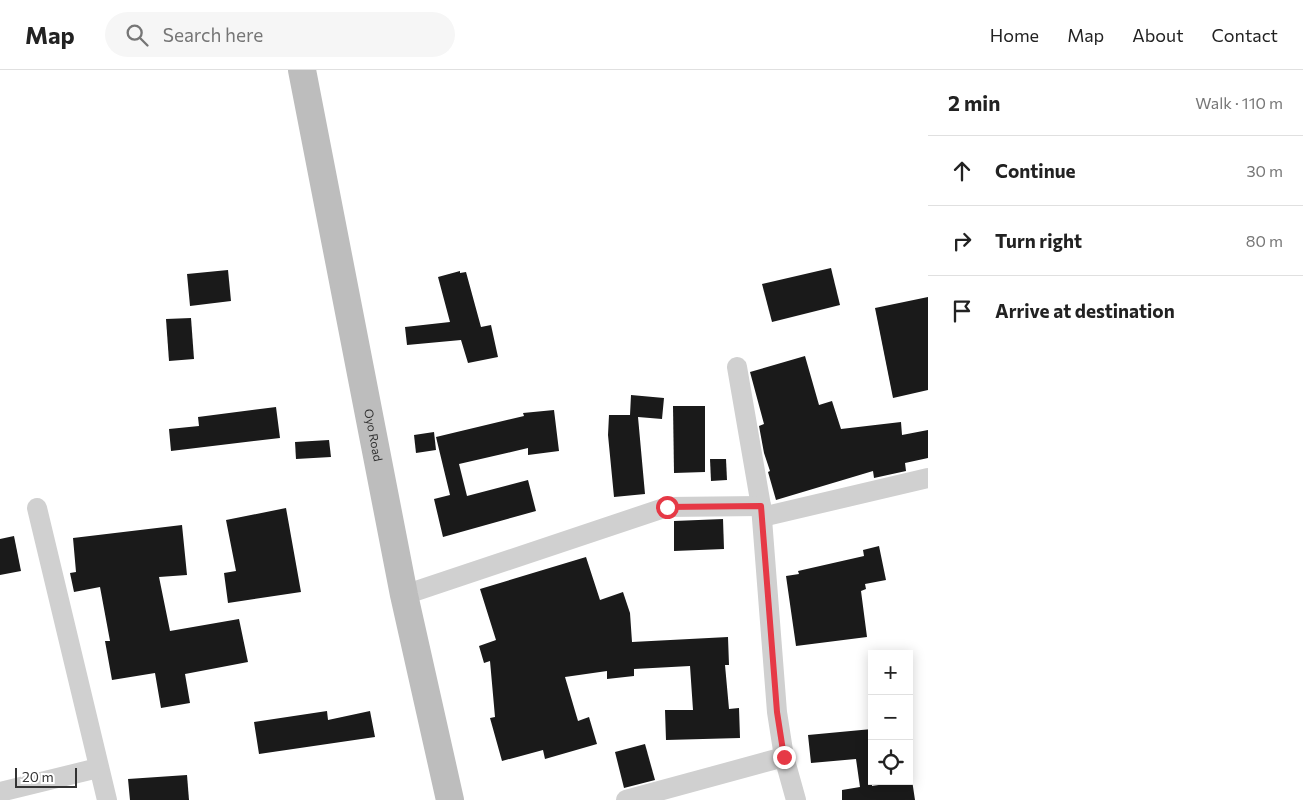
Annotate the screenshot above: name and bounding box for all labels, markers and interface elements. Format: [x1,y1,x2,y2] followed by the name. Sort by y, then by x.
[105,12,455,57] search box
[25,20,75,49] text: Map
[123,21,151,49] icon: search
[163,23,263,46] text: Search here
[990,24,1039,46] text: Home
[1067,24,1104,46] text: Map
[1132,24,1184,46] text: About
[1212,24,1278,46] text: Contact
[948,90,1000,115] text: 2 min
[1195,93,1283,112] text: Walk · 110 m
[948,157,976,185] icon: ahead
[995,159,1075,182] text: Continue
[1246,161,1283,180] text: 30 m
[948,227,976,255] icon: right
[995,229,1082,252] text: Turn right
[1246,231,1283,250] text: 80 m
[948,297,976,325] icon: arrive
[995,299,1175,322] text: Arrive at destination
[362,407,386,463] street label: Oyo Road
[656,496,679,519] route start
[868,650,913,785] map controls
[868,650,913,695] button: +
[868,695,913,740] button: −
[868,740,913,785] button: locate
[773,746,796,769] route end
[15,765,78,788] scale bar
[22,768,54,785] text: 20 m

